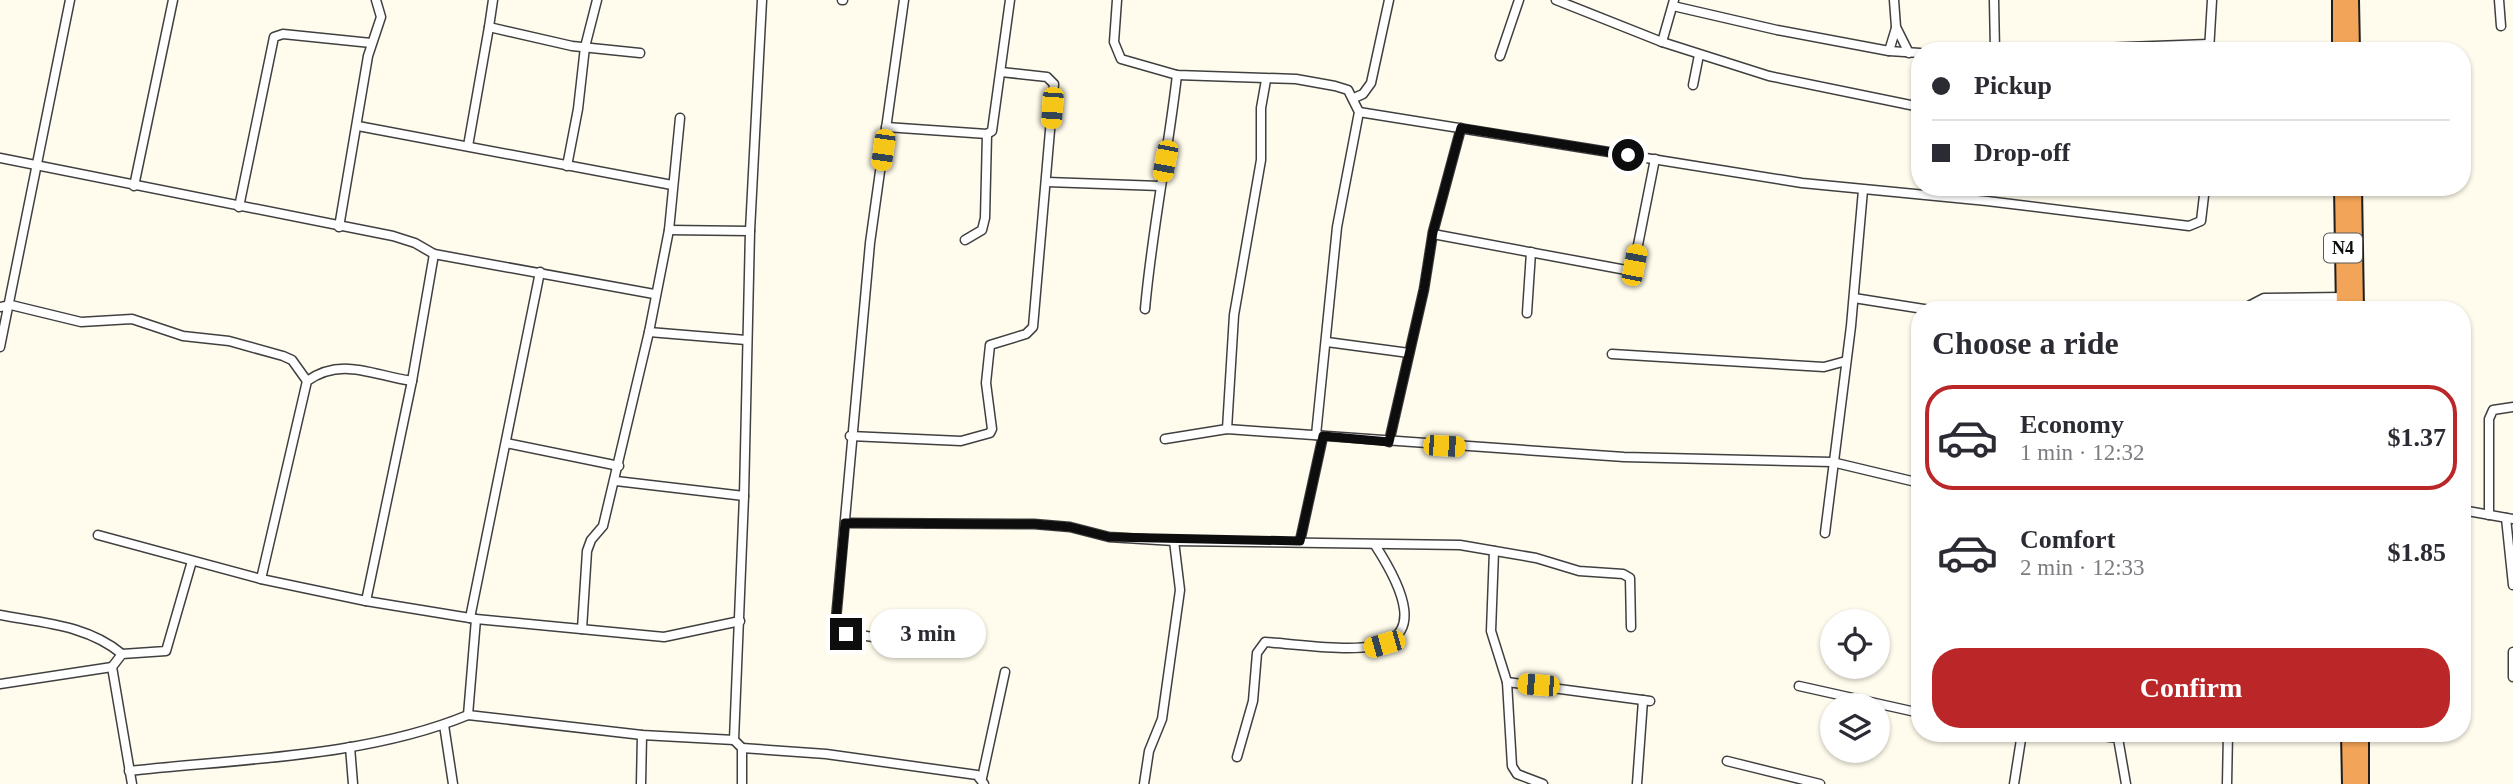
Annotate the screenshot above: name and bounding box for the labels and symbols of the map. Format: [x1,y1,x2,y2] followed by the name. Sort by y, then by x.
[1041,86,1064,130] car
[870,128,897,172] car
[1151,138,1180,184] car
[1612,139,1644,171] route start
[2324,234,2362,262] road number: N4
[1620,242,1649,288] car
[1423,434,1466,458] car
[870,610,986,658] callout: 3 min
[830,618,862,650] route end
[1361,628,1408,660] car
[1517,673,1560,697] car

